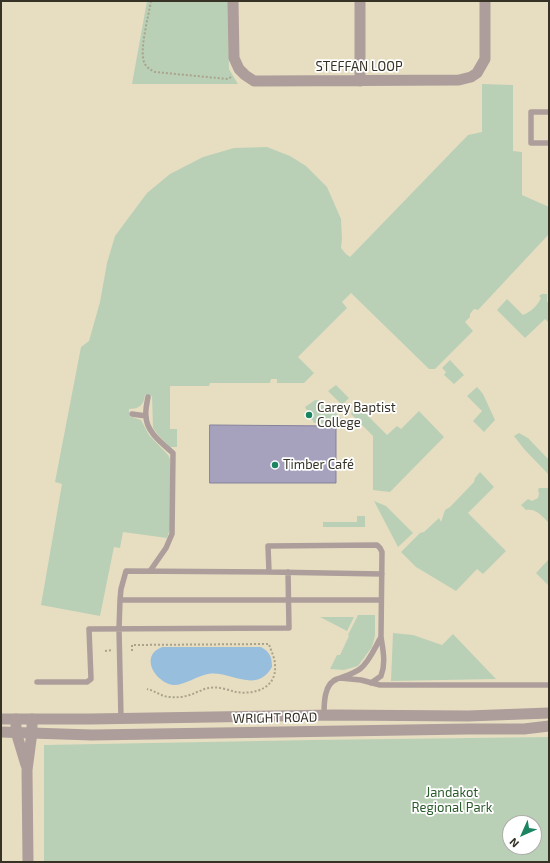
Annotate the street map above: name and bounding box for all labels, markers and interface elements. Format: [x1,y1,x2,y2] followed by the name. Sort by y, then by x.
[315,59,403,75] street label: STEFFAN LOOP
[317,400,396,431] place label: Carey Baptist College
[304,410,314,420] marker: Carey Baptist College
[283,457,354,473] place label: Timber Café
[270,460,280,470] marker: Timber Café
[233,709,317,727] street label: WRIGHT ROAD
[412,785,492,816] park label: Jandakot Regional Park
[502,815,542,855] north arrow
[506,836,521,851] text: N

